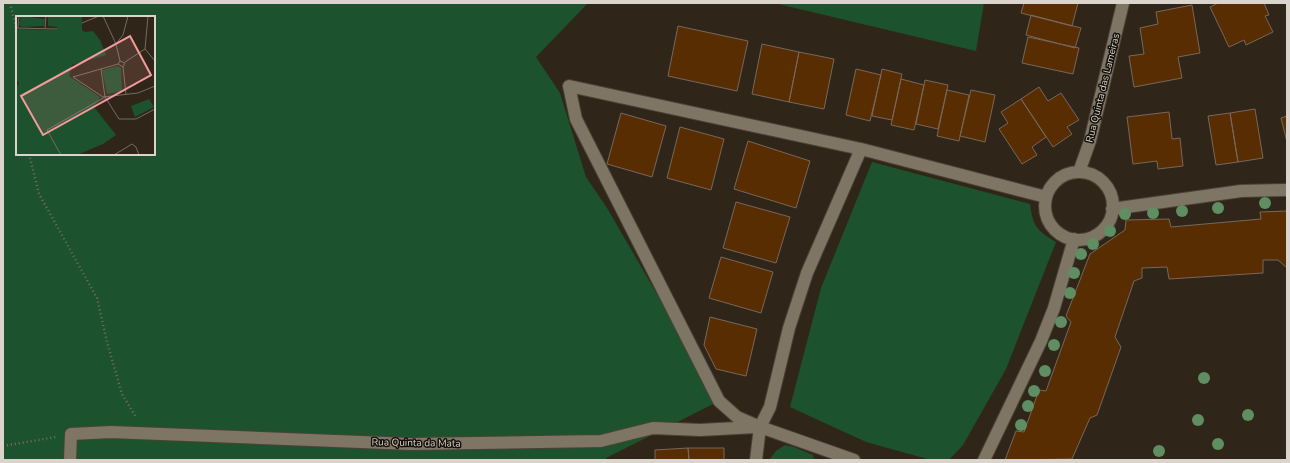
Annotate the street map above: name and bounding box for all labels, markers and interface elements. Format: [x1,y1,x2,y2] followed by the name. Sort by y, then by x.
[16,16,155,155] inset map
[1083,32,1123,144] street label: Rua Quinta das Lameiras
[371,435,461,451] street label: Rua Quinta da Mata

